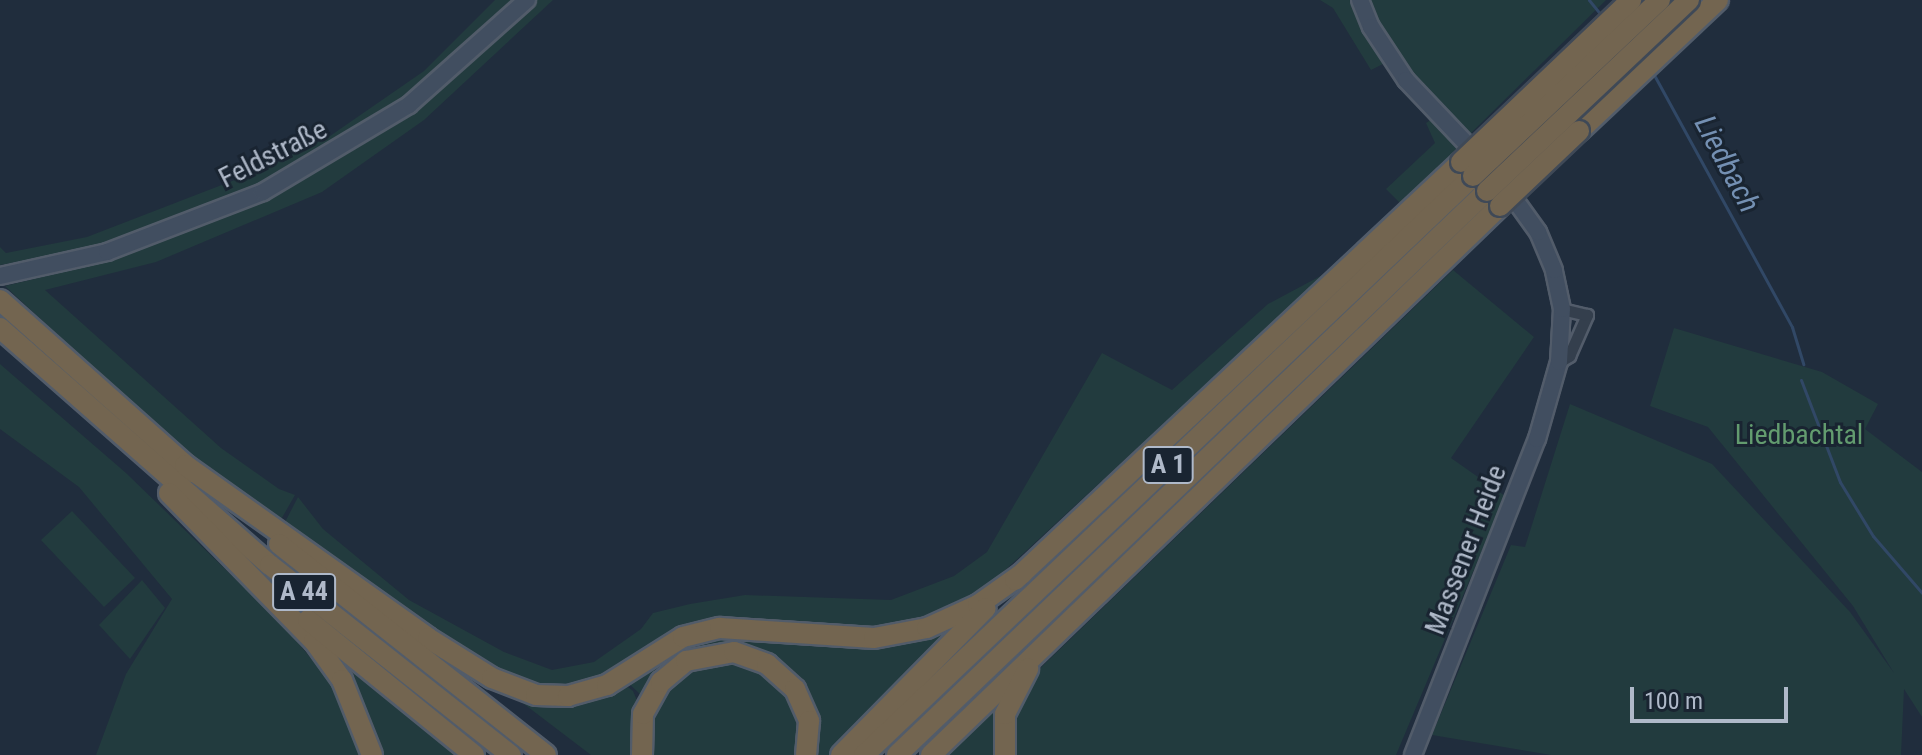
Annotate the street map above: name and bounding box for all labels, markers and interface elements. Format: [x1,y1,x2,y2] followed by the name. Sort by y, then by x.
[1687,109,1767,219] water label: Liedbach
[213,113,333,195] street label: Feldstraße
[1735,418,1863,452] park label: Liedbachtal
[1142,443,1194,487] road number: A 1
[1418,461,1514,639] street label: Massener Heide
[272,570,336,614] road number: A 44
[1634,671,1792,721] scale bar
[1644,687,1703,715] text: 100 m

